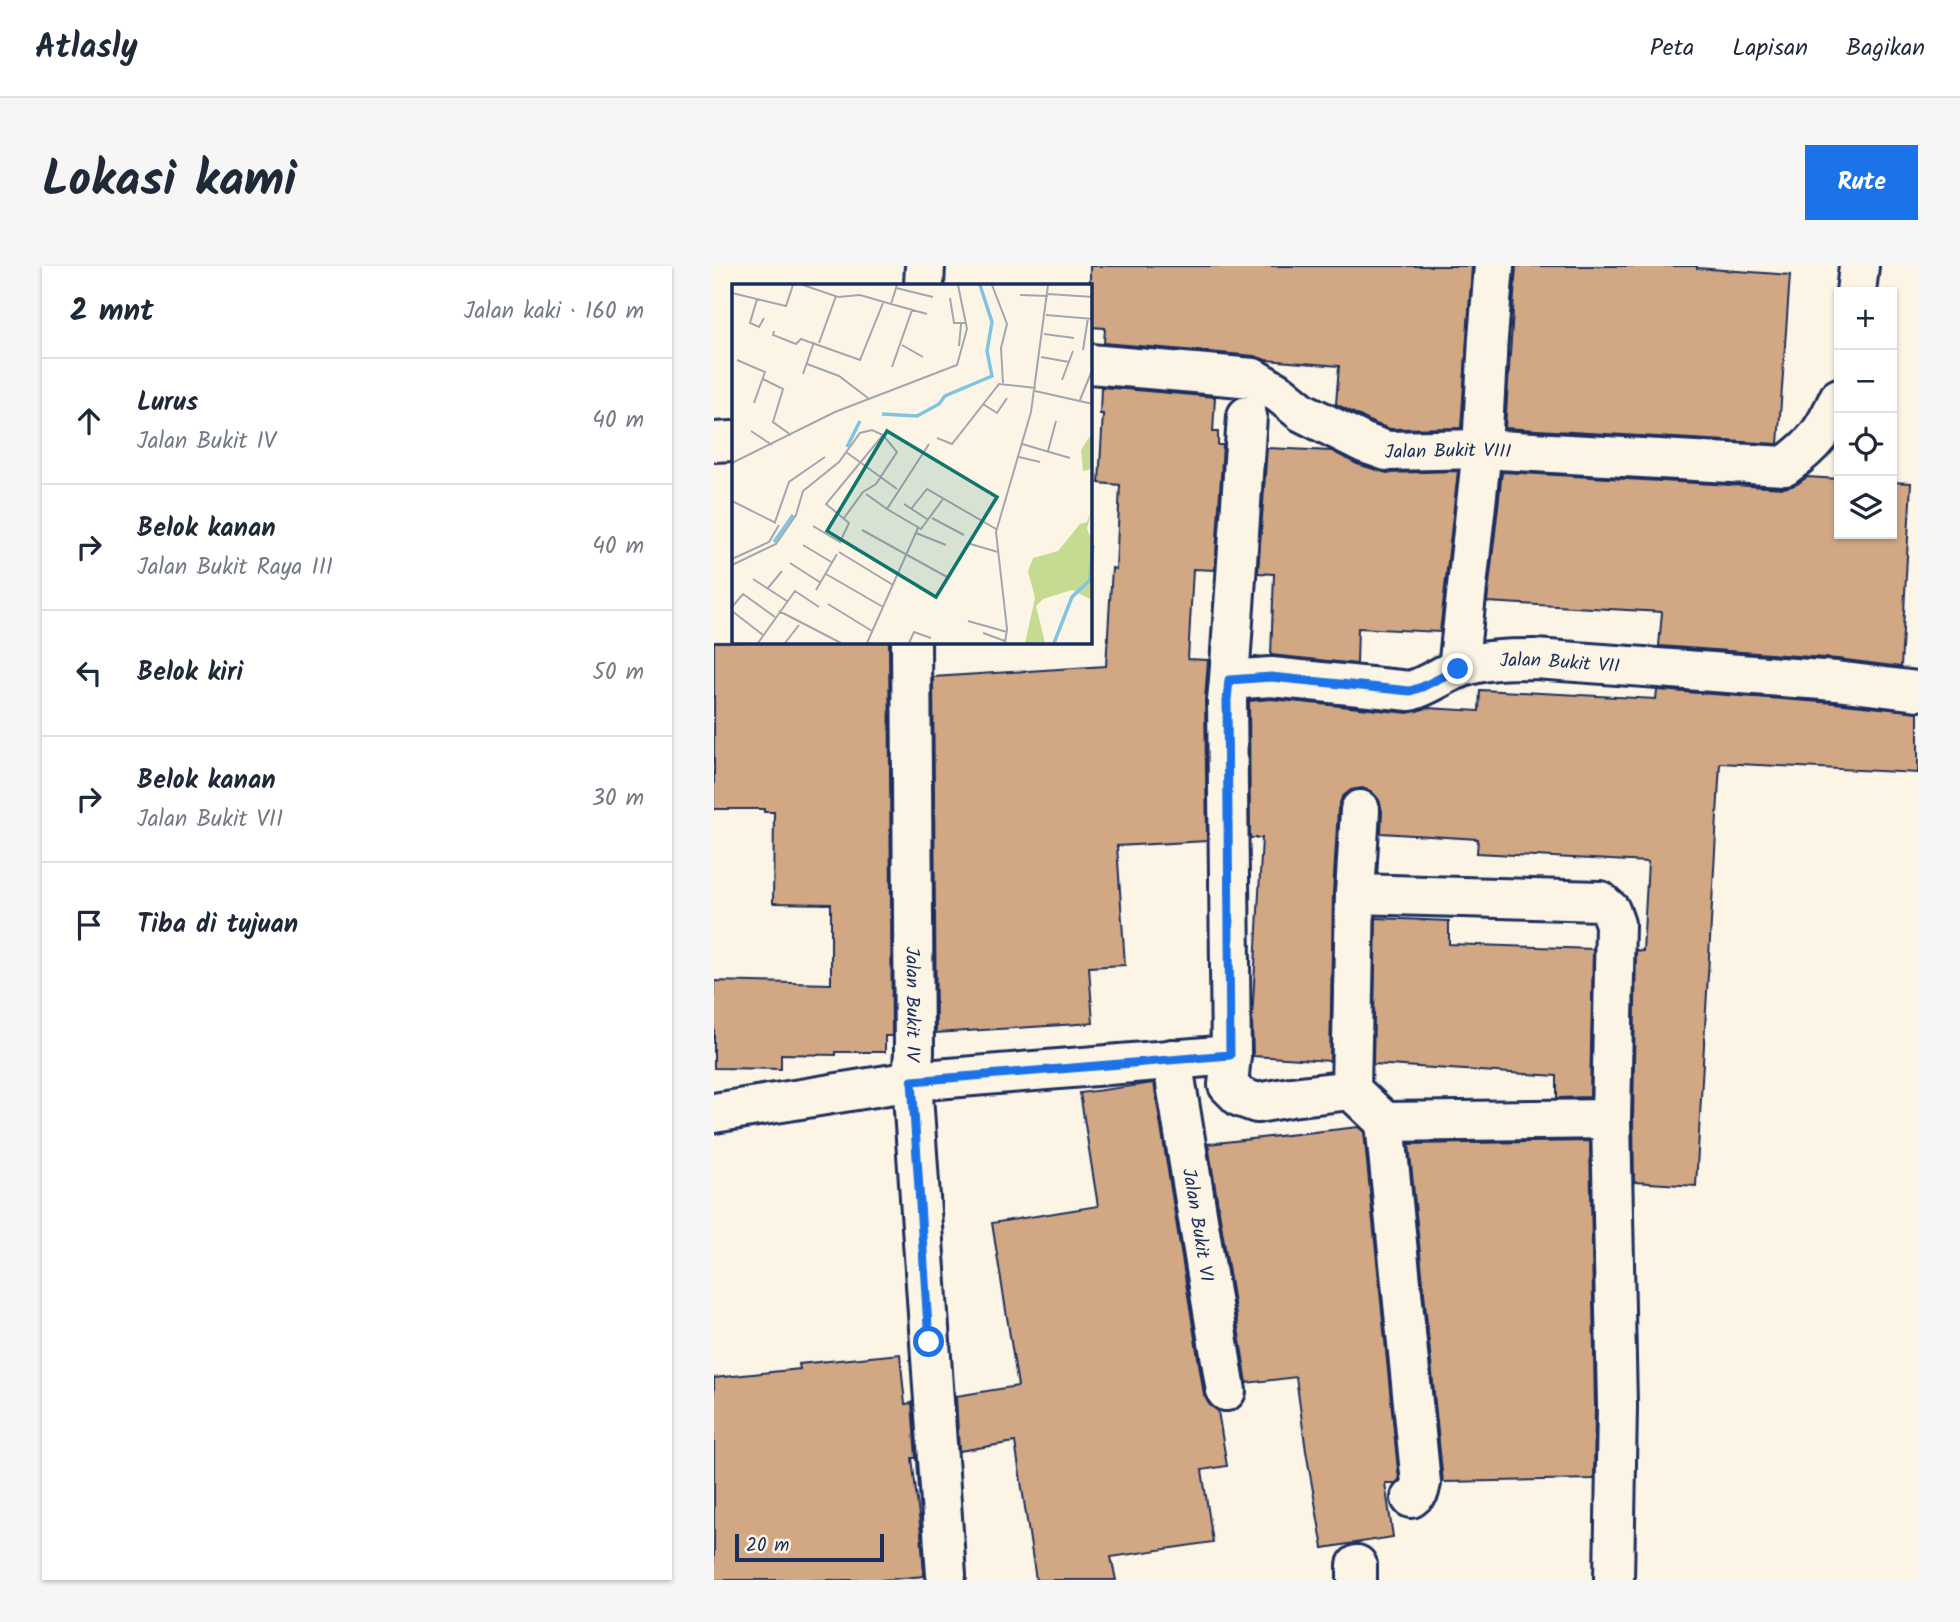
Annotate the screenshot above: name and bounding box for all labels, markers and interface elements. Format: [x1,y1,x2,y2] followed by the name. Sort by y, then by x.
[35,22,138,75] text: Atlasly
[1650,29,1694,68] text: Peta
[1732,29,1808,68] text: Lapisan
[1846,29,1925,68] text: Bagikan
[42,143,297,221] text: Lokasi kami
[1805,145,1918,220] button: Rute
[732,284,1092,644] inset map
[1834,287,1897,539] map controls
[1834,287,1897,350] button: +
[70,288,154,336] text: 2 mnt
[464,294,644,330] text: Jalan kaki · 160 m
[1834,350,1897,413] button: −
[137,382,198,424] text: Lurus
[70,402,108,440] icon: ahead
[592,403,644,439] text: 40 m
[1834,413,1897,476] button: locate
[137,424,276,460] text: Jalan Bukit IV
[1384,436,1512,468] street label: Jalan Bukit VIII
[1834,476,1897,539] button: layers
[137,508,276,550] text: Belok kanan
[70,528,108,566] icon: right
[592,529,644,565] text: 40 m
[137,550,333,586] text: Jalan Bukit Raya III
[1499,646,1621,682] street label: Jalan Bukit VII
[137,652,243,694] text: Belok kiri
[1442,653,1473,684] route end
[70,654,108,692] icon: left
[593,655,644,691] text: 50 m
[137,760,276,802] text: Belok kanan
[70,780,108,818] icon: right
[592,781,644,817] text: 30 m
[137,802,283,838] text: Jalan Bukit VII
[137,904,298,946] text: Tiba di tujuan
[70,906,108,944] icon: arrive
[896,946,927,1064] street label: Jalan Bukit IV
[1173,1166,1221,1284] street label: Jalan Bukit VI
[913,1326,944,1357] route start
[735,1531,884,1563] scale bar
[746,1531,789,1561] text: 20 m

